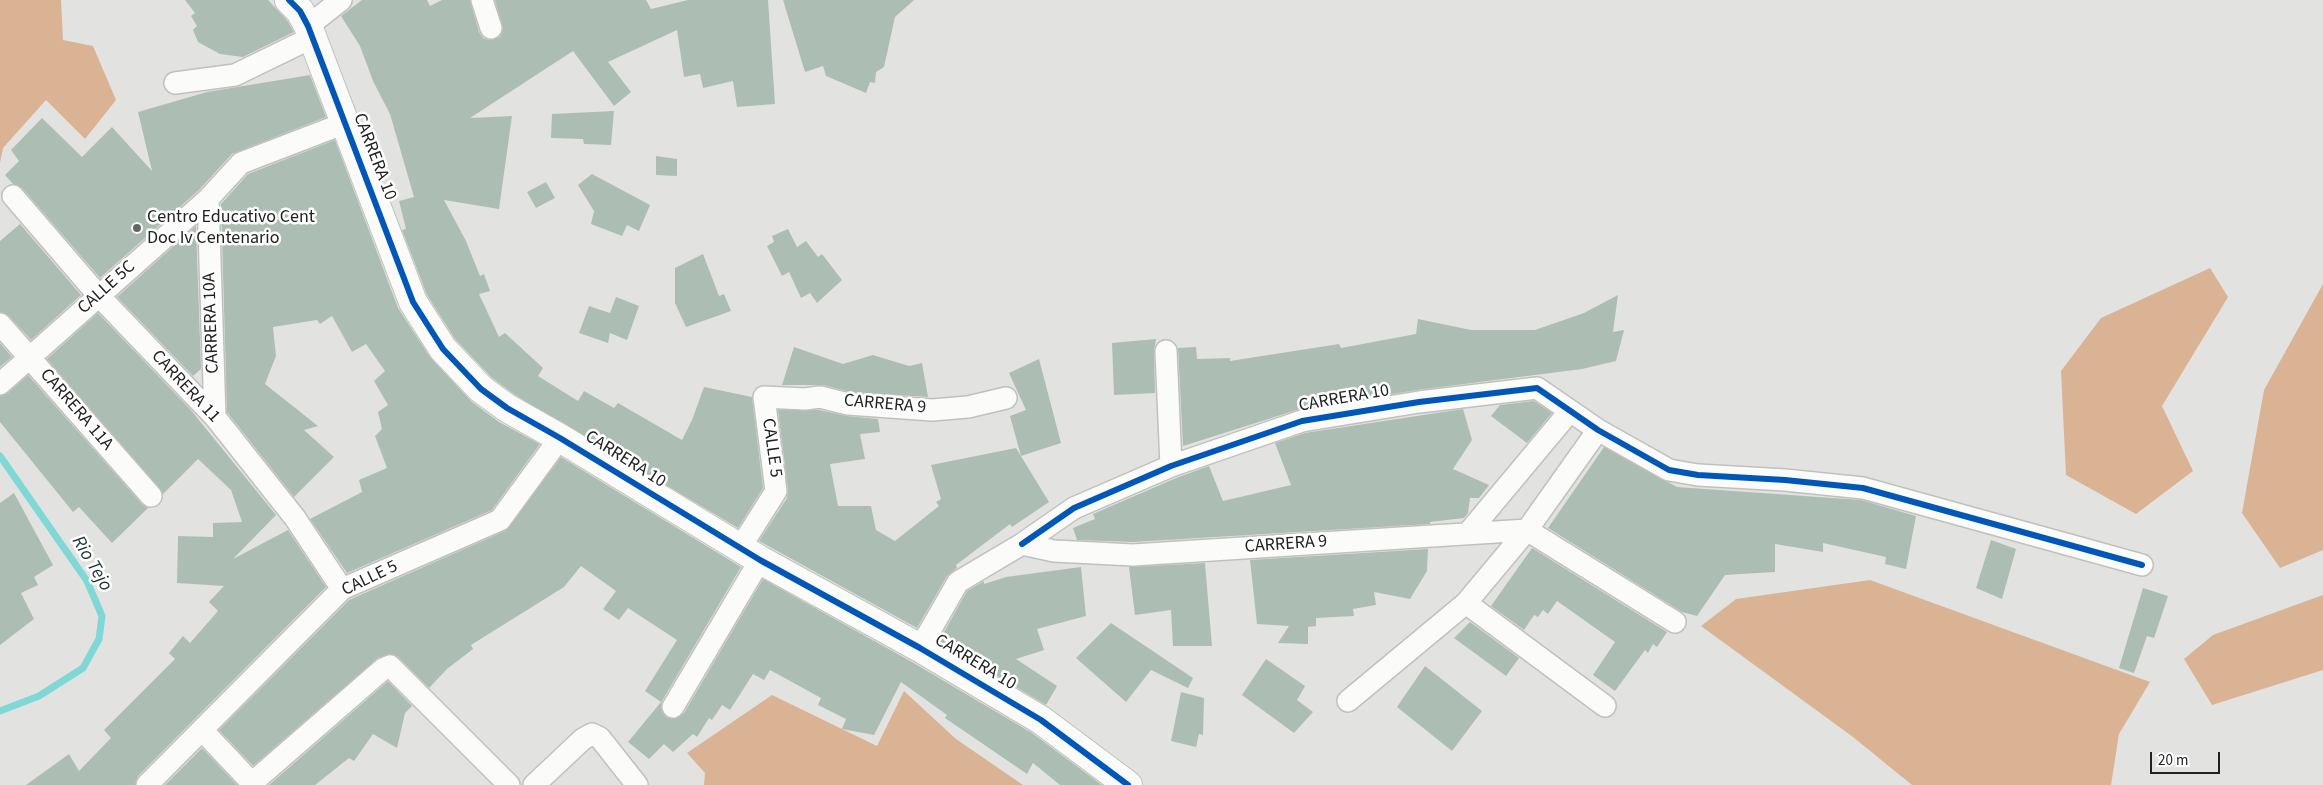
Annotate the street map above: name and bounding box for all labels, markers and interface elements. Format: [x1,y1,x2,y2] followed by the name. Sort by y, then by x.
[348,110,400,204] street label: CARRERA 10
[147,207,315,250] place label: Centro Educativo Cent Doc Iv Centenario
[131,222,143,234] marker: Centro Educativo Cent Doc Iv Centenario
[74,257,140,319] street label: CALLE 5C
[199,272,225,374] street label: CARRERA 10A
[146,346,224,428] street label: CARRERA 11
[35,365,117,455] street label: CARRERA 11A
[1297,380,1391,418] street label: CARRERA 10
[843,391,927,419] street label: CARRERA 9
[756,417,786,479] street label: CALLE 5
[580,427,670,493] street label: CARRERA 10
[1244,531,1328,559] street label: CARRERA 9
[66,532,116,596] water label: Rio Tejo
[338,556,402,602] street label: CALLE 5
[930,630,1020,696] street label: CARRERA 10
[2153,742,2223,774] scale bar
[2158,750,2188,771] text: 20 m

